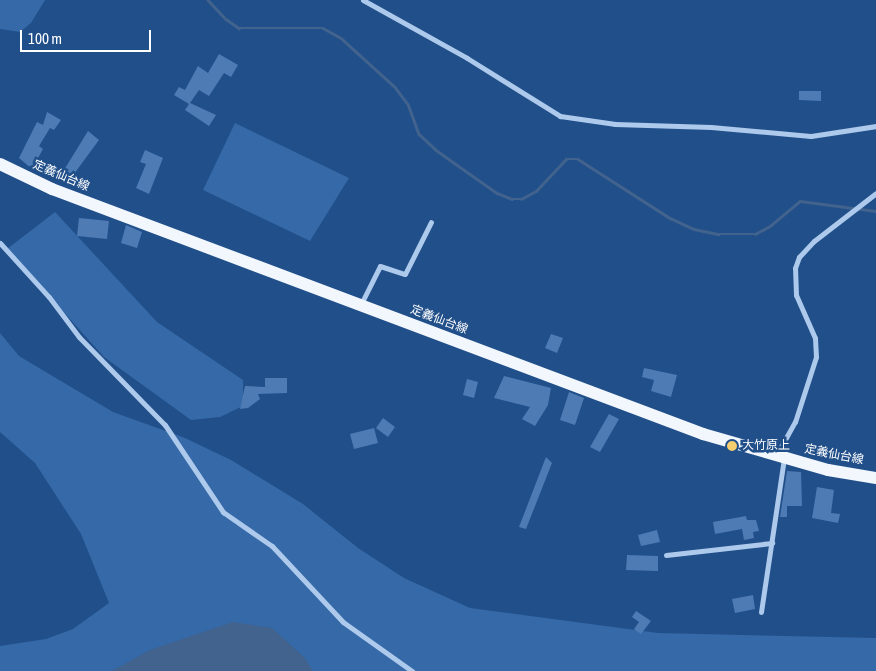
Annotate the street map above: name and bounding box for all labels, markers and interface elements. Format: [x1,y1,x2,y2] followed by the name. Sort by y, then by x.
[22,20,154,52] scale bar
[28,30,62,47] text: 100 m
[31,158,91,194] street label: 定義仙台線
[408,303,470,337] street label: 定義仙台線
[742,439,790,453] place label: 大竹原上
[726,440,738,452] marker: 大竹原上
[803,442,865,468] street label: 定義仙台線

